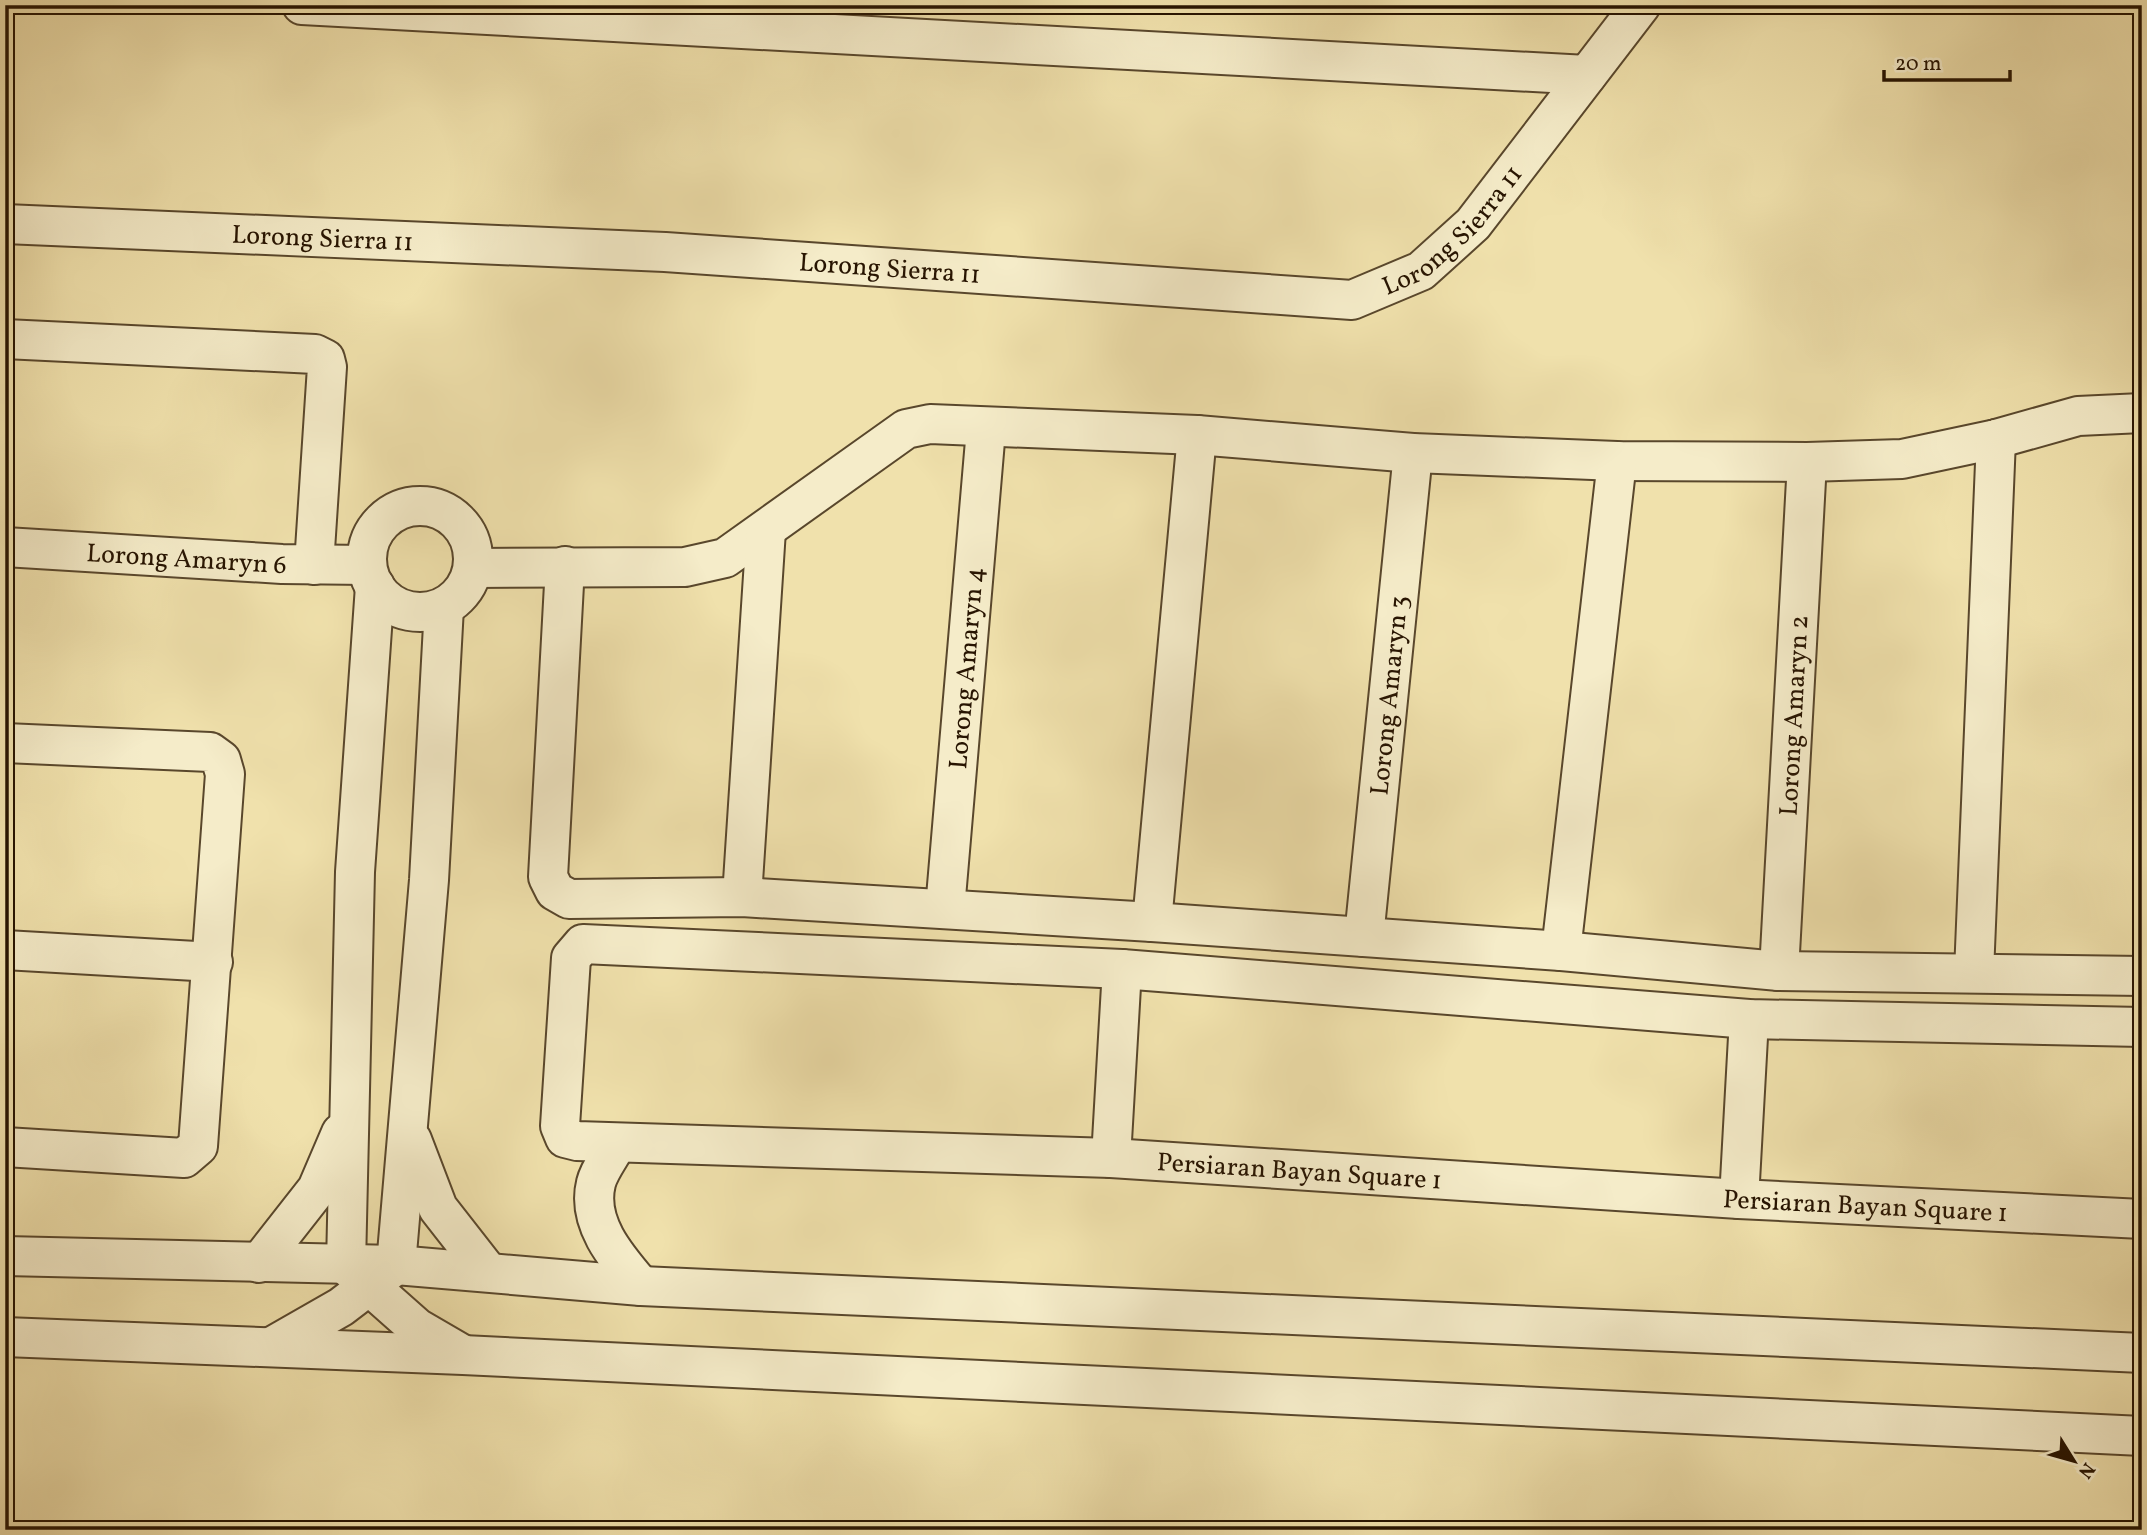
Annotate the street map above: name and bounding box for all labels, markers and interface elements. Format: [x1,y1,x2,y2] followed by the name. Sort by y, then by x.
[1884,38,2010,82] scale bar
[1895,50,1941,79] text: 20 m
[1377,158,1532,305] street label: Lorong Sierra 11
[231,218,414,261] street label: Lorong Sierra 11
[798,245,982,294] street label: Lorong Sierra 11
[85,536,288,584] street label: Lorong Amaryn 6
[941,566,994,771] street label: Lorong Amaryn 4
[1362,594,1418,797] street label: Lorong Amaryn 3
[1772,614,1819,817] street label: Lorong Amaryn 2
[1156,1145,1443,1200] street label: Persiaran Bayan Square 1
[1722,1182,2009,1232] street label: Persiaran Bayan Square 1
[2038,1426,2108,1496] north arrow
[2071,1457,2101,1484] text: N

